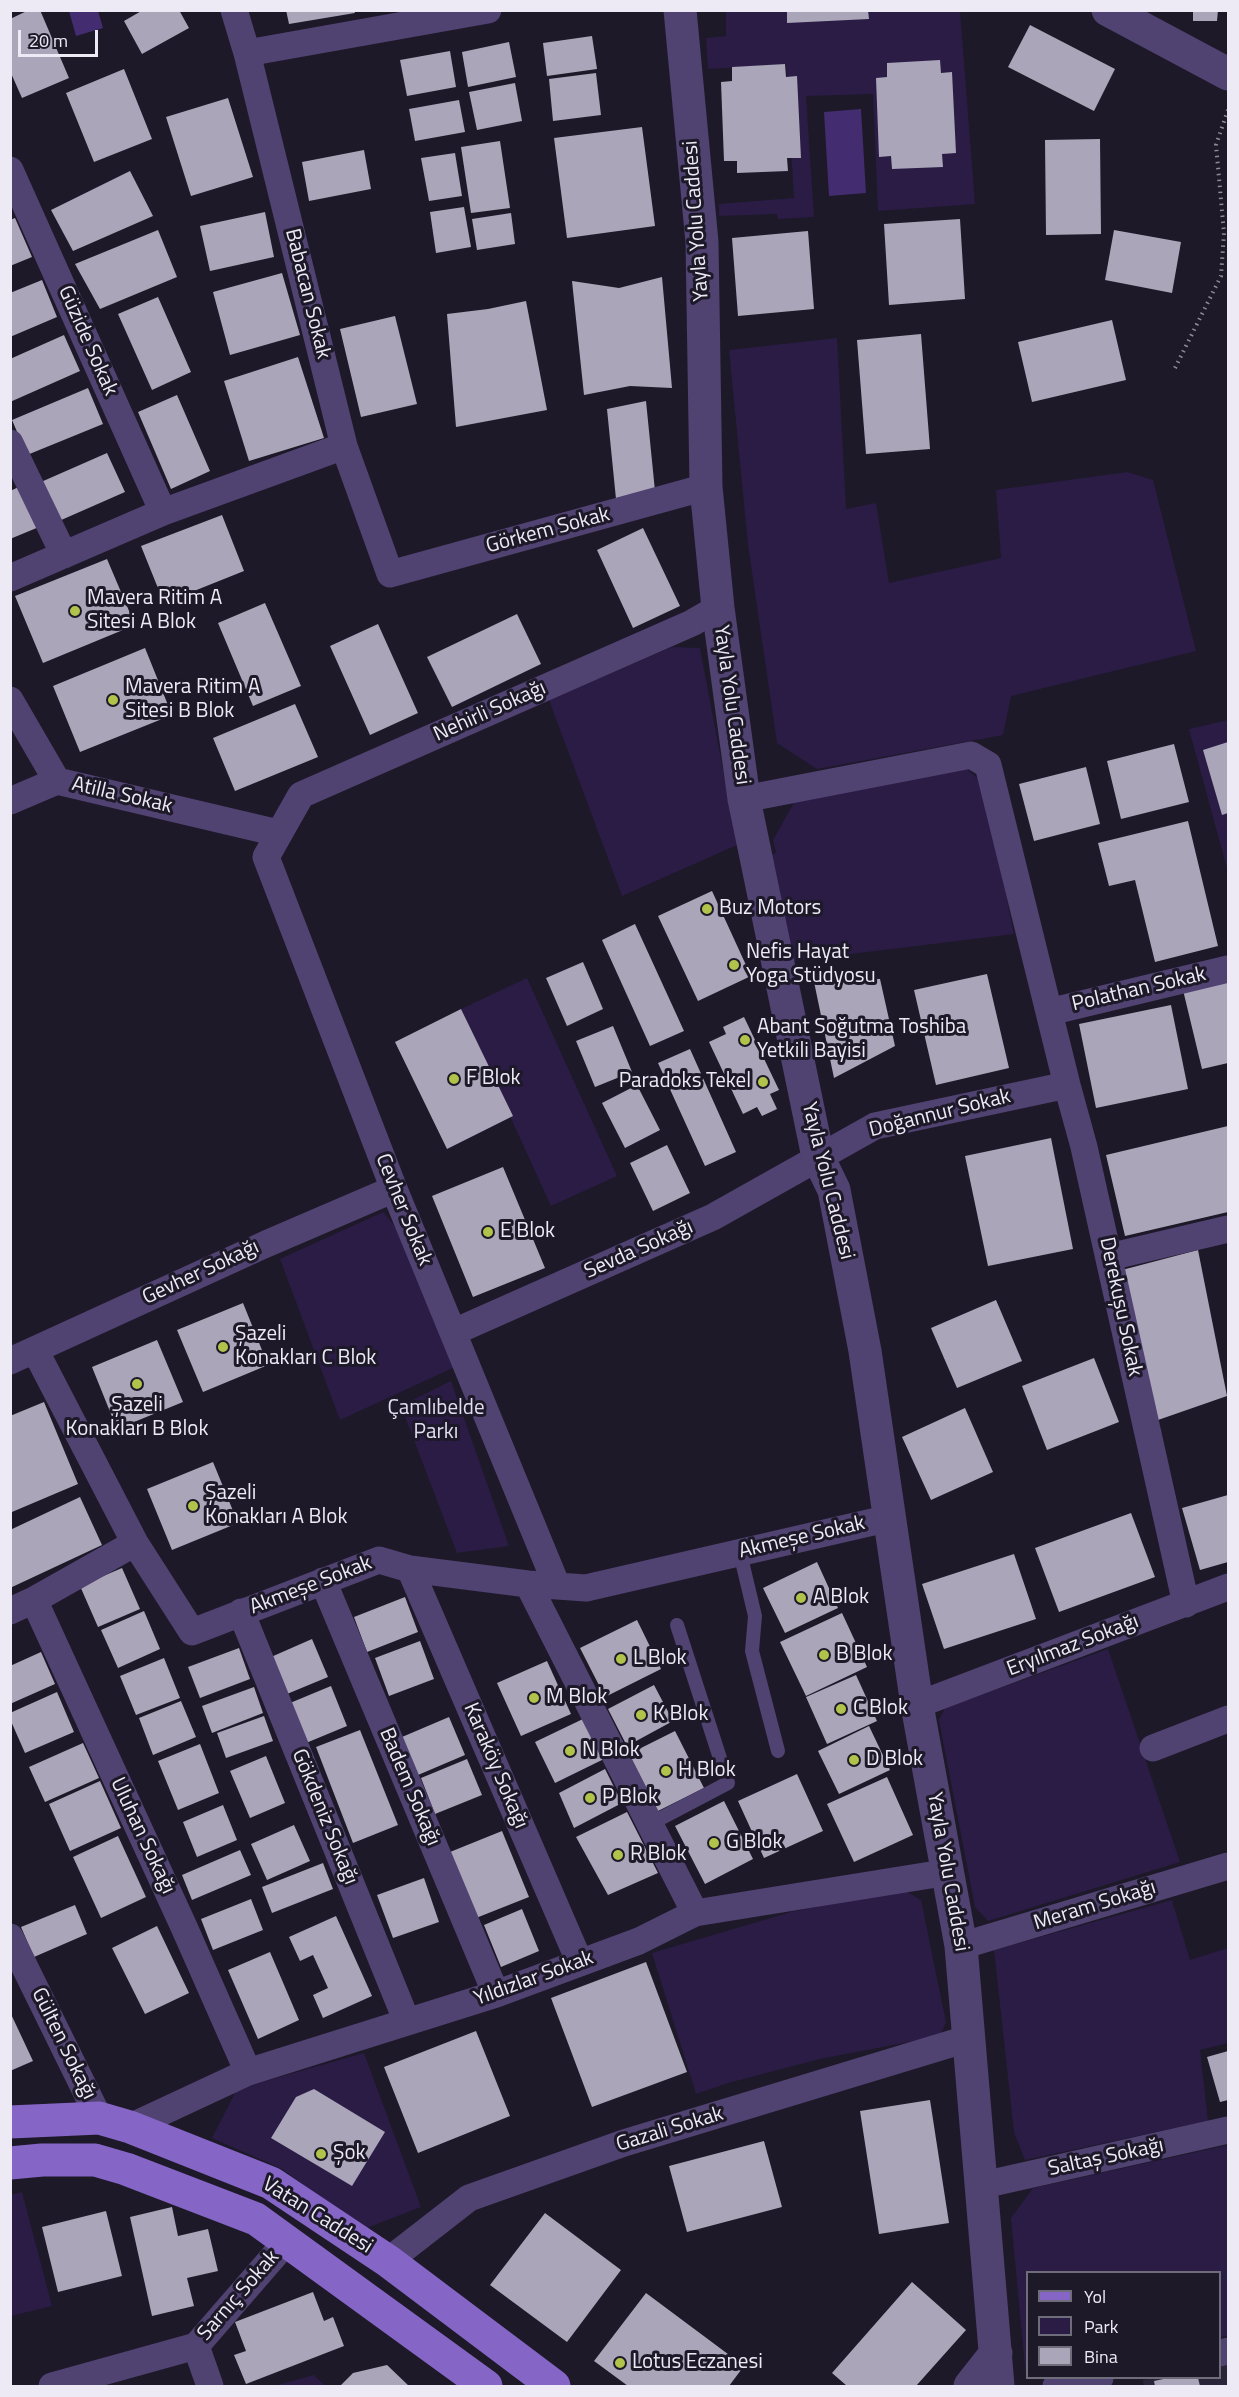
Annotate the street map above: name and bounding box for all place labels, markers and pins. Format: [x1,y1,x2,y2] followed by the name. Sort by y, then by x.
[87,586,222,636] place label: Mavera Ritim A Sitesi A Blok
[68,604,82,618] marker: Mavera Ritim A Sitesi A Blok
[125,675,260,725] place label: Mavera Ritim A Sitesi B Blok
[106,693,120,707] marker: Mavera Ritim A Sitesi B Blok
[719,896,821,922] place label: Buz Motors
[700,902,714,916] marker: Buz Motors
[746,940,876,990] place label: Nefis Hayat Yoga Stüdyosu
[727,958,741,972] marker: Nefis Hayat Yoga Stüdyosu
[757,1015,966,1065] place label: Abant Soğutma Toshiba Yetkili Bayisi
[738,1033,752,1047] marker: Abant Soğutma Toshiba Yetkili Bayisi
[466,1066,521,1092] place label: F Blok
[619,1069,751,1095] place label: Paradoks Tekel
[447,1072,461,1086] marker: F Blok
[756,1075,770,1089] marker: Paradoks Tekel
[500,1219,555,1245] place label: E Blok
[481,1225,495,1239] marker: E Blok
[235,1322,376,1372] place label: Şazeli Konakları C Blok
[216,1340,230,1354] marker: Şazeli Konakları C Blok
[130,1377,144,1391] marker: Şazeli Konakları B Blok
[66,1393,208,1443] place label: Şazeli Konakları B Blok
[205,1481,348,1531] place label: Şazeli Konakları A Blok
[186,1499,200,1513] marker: Şazeli Konakları A Blok
[813,1585,869,1611] place label: A Blok
[794,1591,808,1605] marker: A Blok
[836,1642,892,1668] place label: B Blok
[633,1646,687,1672] place label: L Blok
[817,1648,831,1662] marker: B Blok
[614,1652,628,1666] marker: L Blok
[546,1685,607,1711] place label: M Blok
[527,1691,541,1705] marker: M Blok
[853,1696,908,1722] place label: C Blok
[653,1702,709,1728] place label: K Blok
[834,1702,848,1716] marker: C Blok
[634,1708,648,1722] marker: K Blok
[582,1738,640,1764] place label: N Blok
[563,1744,577,1758] marker: N Blok
[866,1747,923,1773] place label: D Blok
[847,1753,861,1767] marker: D Blok
[678,1758,736,1784] place label: H Blok
[659,1764,673,1778] marker: H Blok
[602,1785,658,1811] place label: P Blok
[583,1791,597,1805] marker: P Blok
[726,1830,782,1856] place label: G Blok
[707,1836,721,1850] marker: G Blok
[630,1842,686,1868] place label: R Blok
[611,1848,625,1862] marker: R Blok
[333,2141,366,2167] place label: Şok
[314,2147,328,2161] marker: Şok
[632,2350,763,2376] place label: Lotus Eczanesi
[613,2356,627,2370] marker: Lotus Eczanesi

